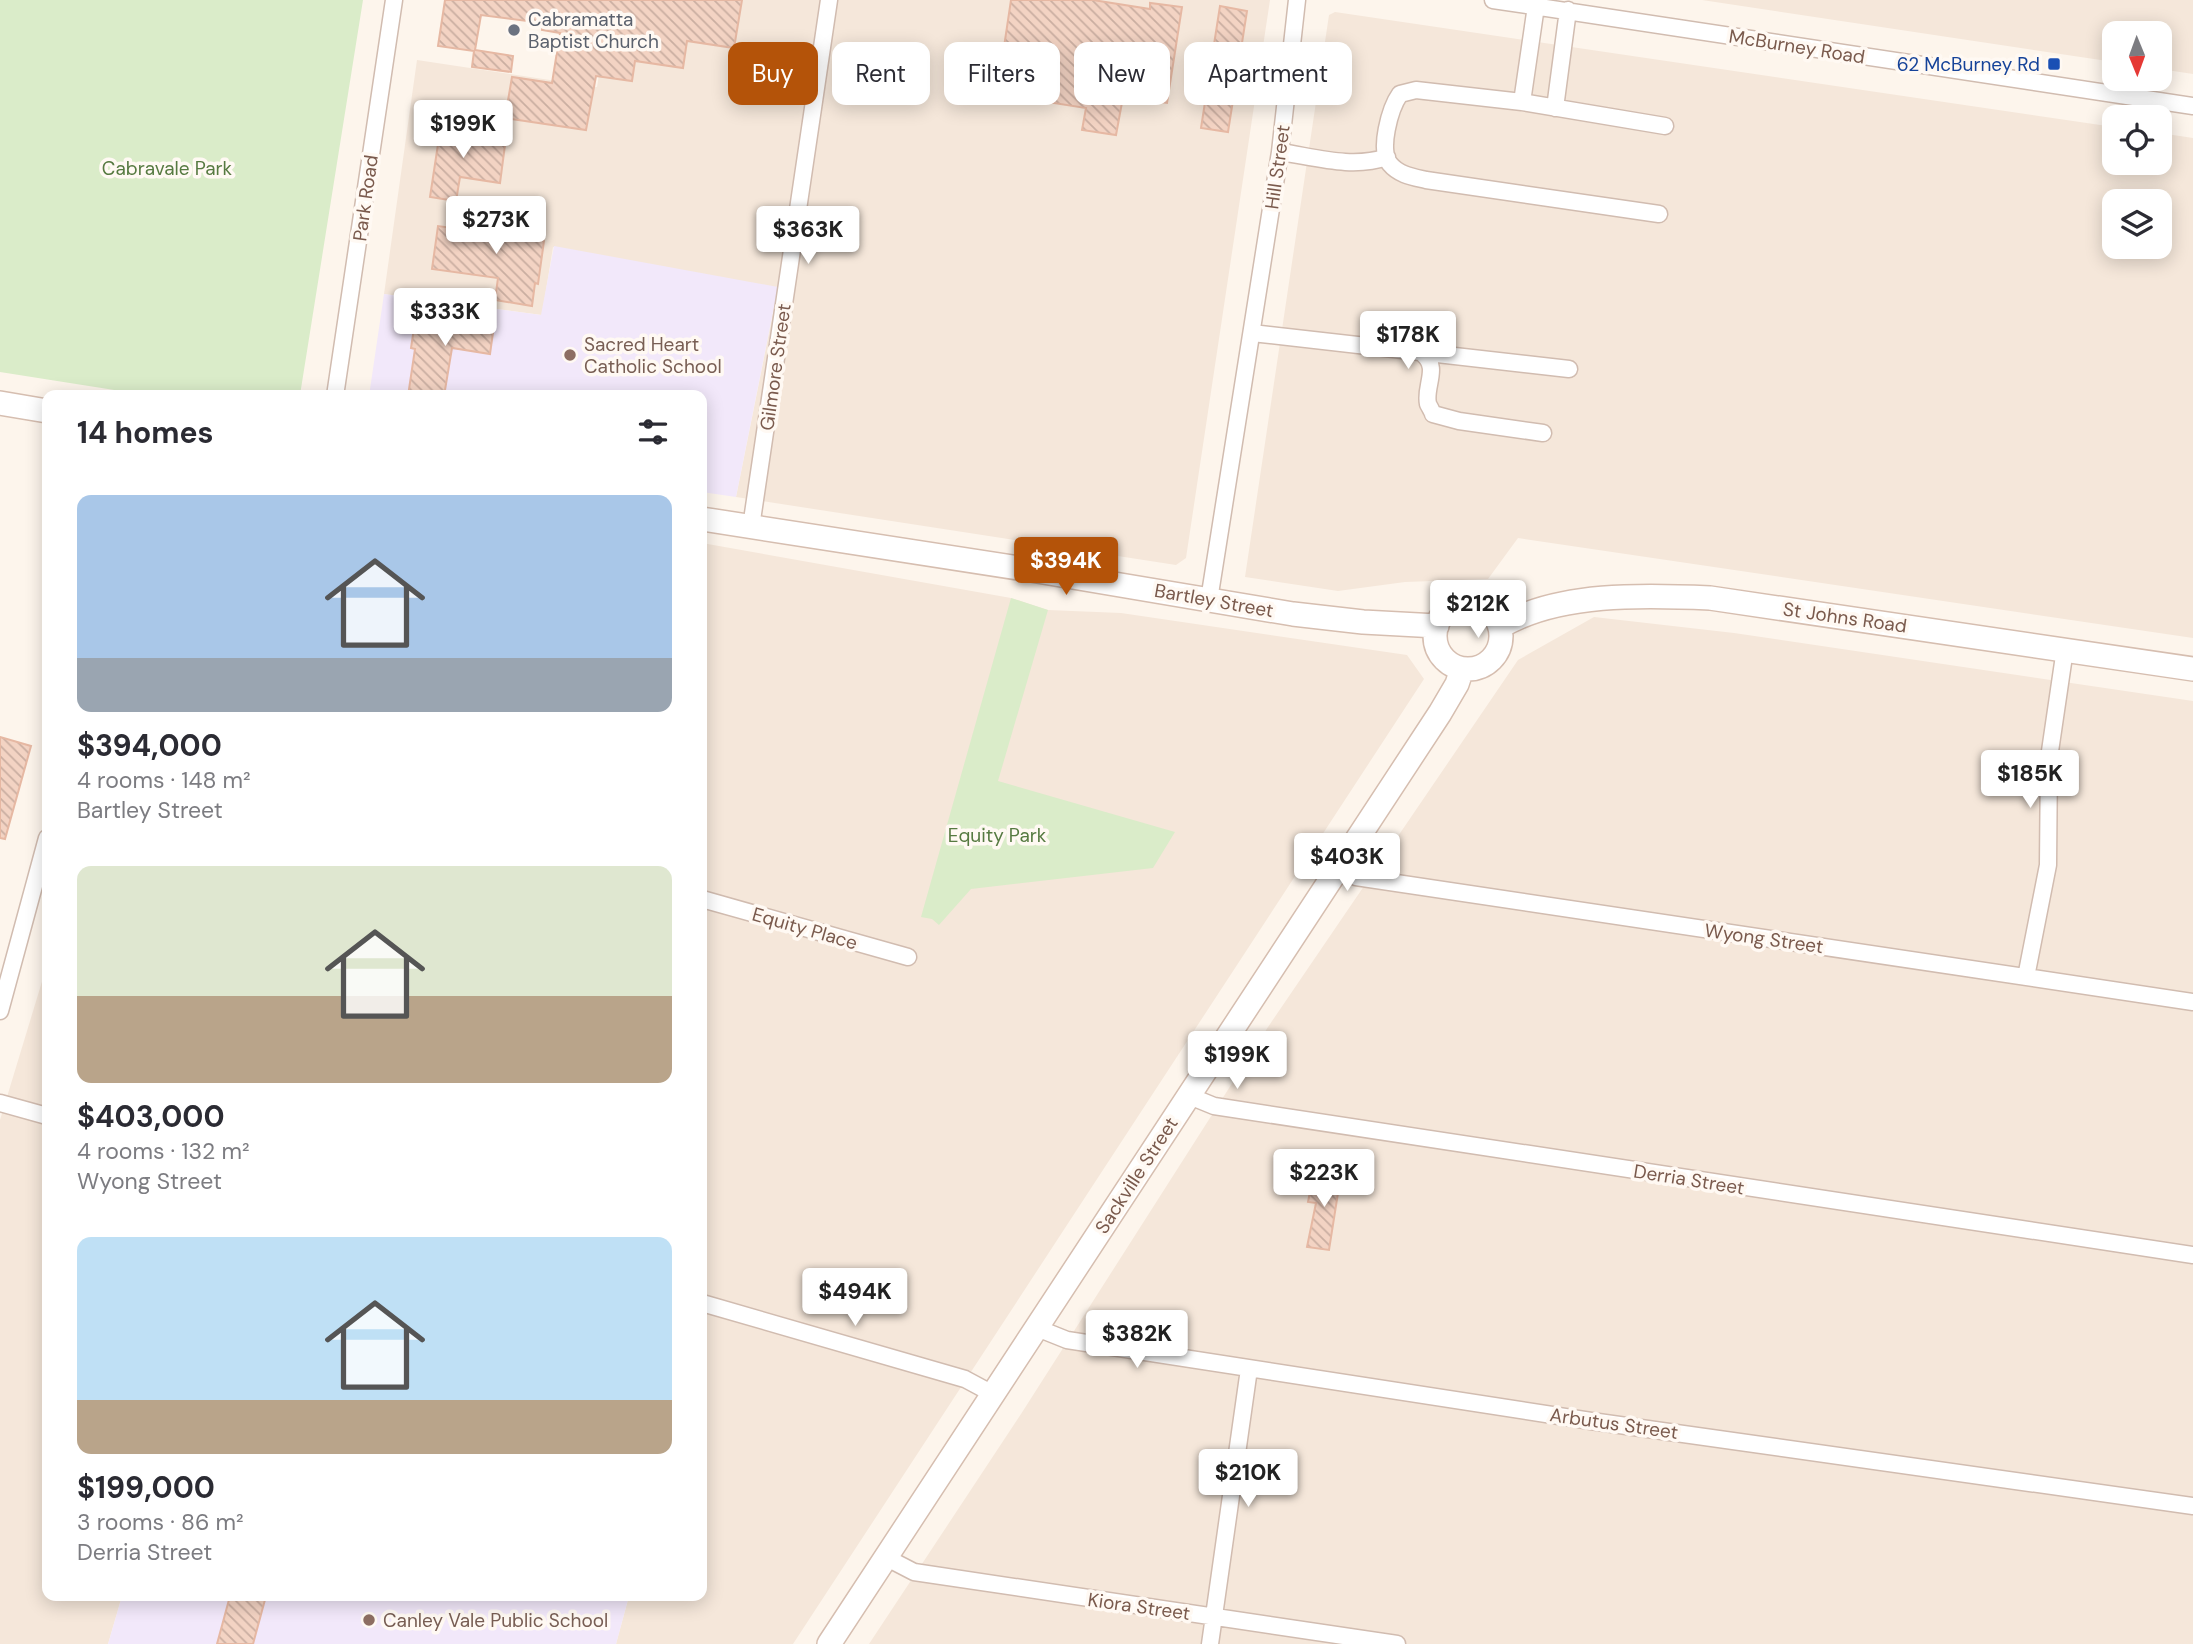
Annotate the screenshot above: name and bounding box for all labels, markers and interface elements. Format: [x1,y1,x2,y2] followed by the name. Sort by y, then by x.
[528,7,659,54] place label: Cabramatta Baptist Church
[2102,21,2172,91] north arrow
[2102,21,2172,259] map controls
[506,22,522,38] marker: Cabramatta Baptist Church
[1727,23,1867,70] street label: McBurney Road
[728,42,818,105] chip: Buy
[832,42,930,105] chip: Rent
[944,42,1060,105] chip: Filters
[1074,42,1170,105] chip: New
[1184,42,1352,105] chip: Apartment
[1897,52,2040,77] place label: 62 McBurney Rd
[2046,56,2062,72] marker: 62 McBurney Rd
[414,100,512,160] pin: $199K
[2102,105,2172,175] button: locate
[430,108,496,138] text: $199K
[1259,123,1296,211] street label: Hill Street
[347,153,384,243] street label: Park Road
[102,156,233,181] park label: Cabravale Park
[2102,189,2172,259] button: layers
[447,196,545,256] pin: $273K
[462,204,530,234] text: $273K
[759,206,857,266] pin: $363K
[772,214,844,244] text: $363K
[396,288,494,348] pin: $333K
[410,296,480,326] text: $333K
[754,302,797,432] street label: Gilmore Street
[1359,312,1457,371] pin: $178K
[1376,319,1440,349] text: $178K
[584,332,722,379] place label: Sacred Heart Catholic School
[562,347,578,363] marker: Sacred Heart Catholic School
[77,413,214,452] text: 14 homes
[634,413,672,451] icon: filters
[1017,538,1115,597] pin: $394K
[312,540,438,666] icon: home
[1030,545,1102,575] text: $394K
[1152,578,1275,623] street label: Bartley Street
[1429,580,1527,640] pin: $212K
[1446,588,1510,618] text: $212K
[1781,596,1909,639] street label: St Johns Road
[77,726,222,765] text: $394,000
[1981,750,2079,810] pin: $185K
[1997,758,2063,788] text: $185K
[77,765,251,795] text: 4 rooms · 148 m²
[77,795,223,825] text: Bartley Street
[948,823,1047,848] park label: Equity Park
[1298,834,1396,893] pin: $403K
[1310,841,1384,871] text: $403K
[749,902,860,955] street label: Equity Place
[312,911,438,1037] icon: home
[1703,918,1825,959] street label: Wyong Street
[1188,1032,1286,1091] pin: $199K
[1204,1039,1270,1069] text: $199K
[77,1097,225,1136] text: $403,000
[1089,1112,1184,1239] street label: Sackville Street
[77,1136,249,1166] text: 4 rooms · 132 m²
[1275,1150,1373,1209] pin: $223K
[1289,1157,1359,1187] text: $223K
[1632,1158,1746,1201] street label: Derria Street
[77,1166,222,1196] text: Wyong Street
[806,1268,904,1328] pin: $494K
[818,1276,892,1306] text: $494K
[312,1282,438,1408] icon: home
[1088,1310,1186,1370] pin: $382K
[1102,1318,1172,1348] text: $382K
[1548,1402,1680,1445] street label: Arbutus Street
[1199,1450,1297,1509] pin: $210K
[1215,1457,1281,1487] text: $210K
[77,1468,215,1507] text: $199,000
[77,1507,244,1537] text: 3 rooms · 86 m²
[77,1537,212,1567] text: Derria Street
[1086,1587,1192,1626] street label: Kiora Street
[383,1608,608,1633] place label: Canley Vale Public School
[361,1612,377,1628] marker: Canley Vale Public School

